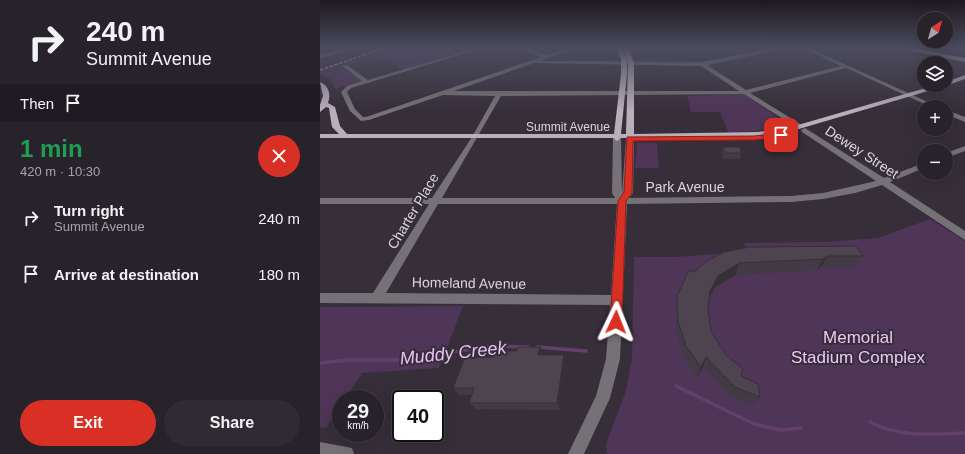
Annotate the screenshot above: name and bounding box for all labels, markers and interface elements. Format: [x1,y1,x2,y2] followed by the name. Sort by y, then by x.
[917,12,953,48] north arrow
[917,12,953,180] map controls
[20,16,72,68] icon: right
[86,16,165,47] text: 240 m
[86,49,212,69] text: Summit Avenue
[917,56,953,92] button: layers
[62,92,84,114] icon: arrive
[20,95,54,112] text: Then
[917,100,953,136] button: +
[764,118,798,152] pin
[526,120,610,134] street label: Summit Avenue
[822,122,902,182] street label: Dewey Street
[770,124,792,146] icon: arrive
[20,135,83,162] text: 1 min
[258,135,300,177] button: close
[917,144,953,180] button: −
[20,164,100,179] text: 420 m · 10:30
[384,170,442,252] street label: Charter Place
[645,179,725,195] street label: Park Avenue
[54,202,124,219] text: Turn right
[20,207,42,229] icon: right
[258,210,300,227] text: 240 m
[54,219,145,234] text: Summit Avenue
[20,263,42,285] icon: arrive
[54,266,199,283] text: Arrive at destination
[258,266,300,283] text: 180 m
[412,274,526,292] street label: Homeland Avenue
[595,301,637,343] position arrow
[791,328,926,367] park label: Memorial Stadium Complex
[399,337,508,369] water label: Muddy Creek
[392,390,444,442] speed limit sign: 40
[20,400,156,446] button: Exit
[164,400,300,446] button: Share
[347,400,369,422] text: 29
[347,420,369,431] text: km/h

